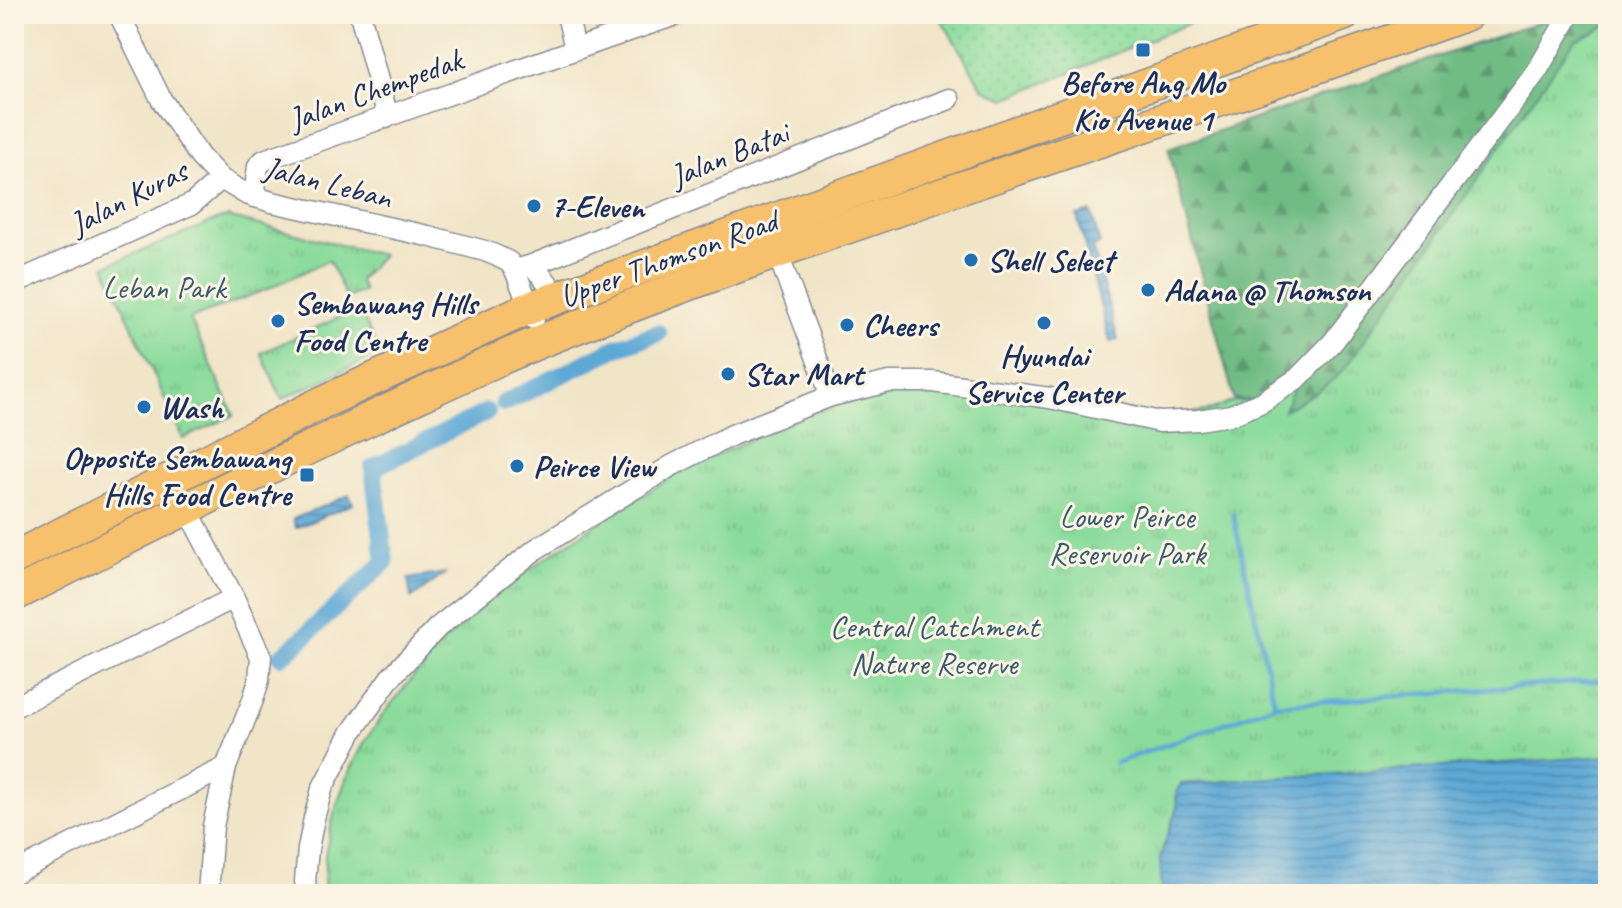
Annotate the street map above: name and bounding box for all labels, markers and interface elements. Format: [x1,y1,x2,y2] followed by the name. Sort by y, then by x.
[281,38,470,140] street label: Jalan Chempedak
[1134,41,1152,59] marker: Before Ang Mo Kio Avenue 1
[1061,62,1227,140] place label: Before Ang Mo Kio Avenue 1
[662,111,798,197] street label: Jalan Batai
[258,146,398,219] street label: Jalan Leban
[61,149,197,245] street label: Jalan Kuras
[550,186,646,227] place label: 7-Eleven
[525,197,543,215] marker: 7-Eleven
[554,198,788,317] street label: Upper Thomson Road
[987,240,1118,281] place label: Shell Select
[962,251,980,269] marker: Shell Select
[103,267,228,308] park label: Leban Park
[1164,270,1372,311] place label: Adana @ Thomson
[1139,281,1157,299] marker: Adana @ Thomson
[294,283,481,361] place label: Sembawang Hills Food Centre
[863,305,940,346] place label: Cheers
[269,312,287,330] marker: Sembawang Hills Food Centre
[1035,314,1053,332] marker: Hyundai Service Center
[838,316,856,334] marker: Cheers
[965,335,1127,413] place label: Hyundai Service Center
[744,354,867,395] place label: Star Mart
[719,365,737,383] marker: Star Mart
[160,387,225,428] place label: Wash
[135,398,153,416] marker: Wash
[63,437,293,515] place label: Opposite Sembawang Hills Food Centre
[533,446,657,487] place label: Peirce View
[508,457,526,475] marker: Peirce View
[298,466,316,484] marker: Opposite Sembawang Hills Food Centre
[1049,496,1208,574] park label: Lower Peirce Reservoir Park
[830,606,1042,684] park label: Central Catchment Nature Reserve

